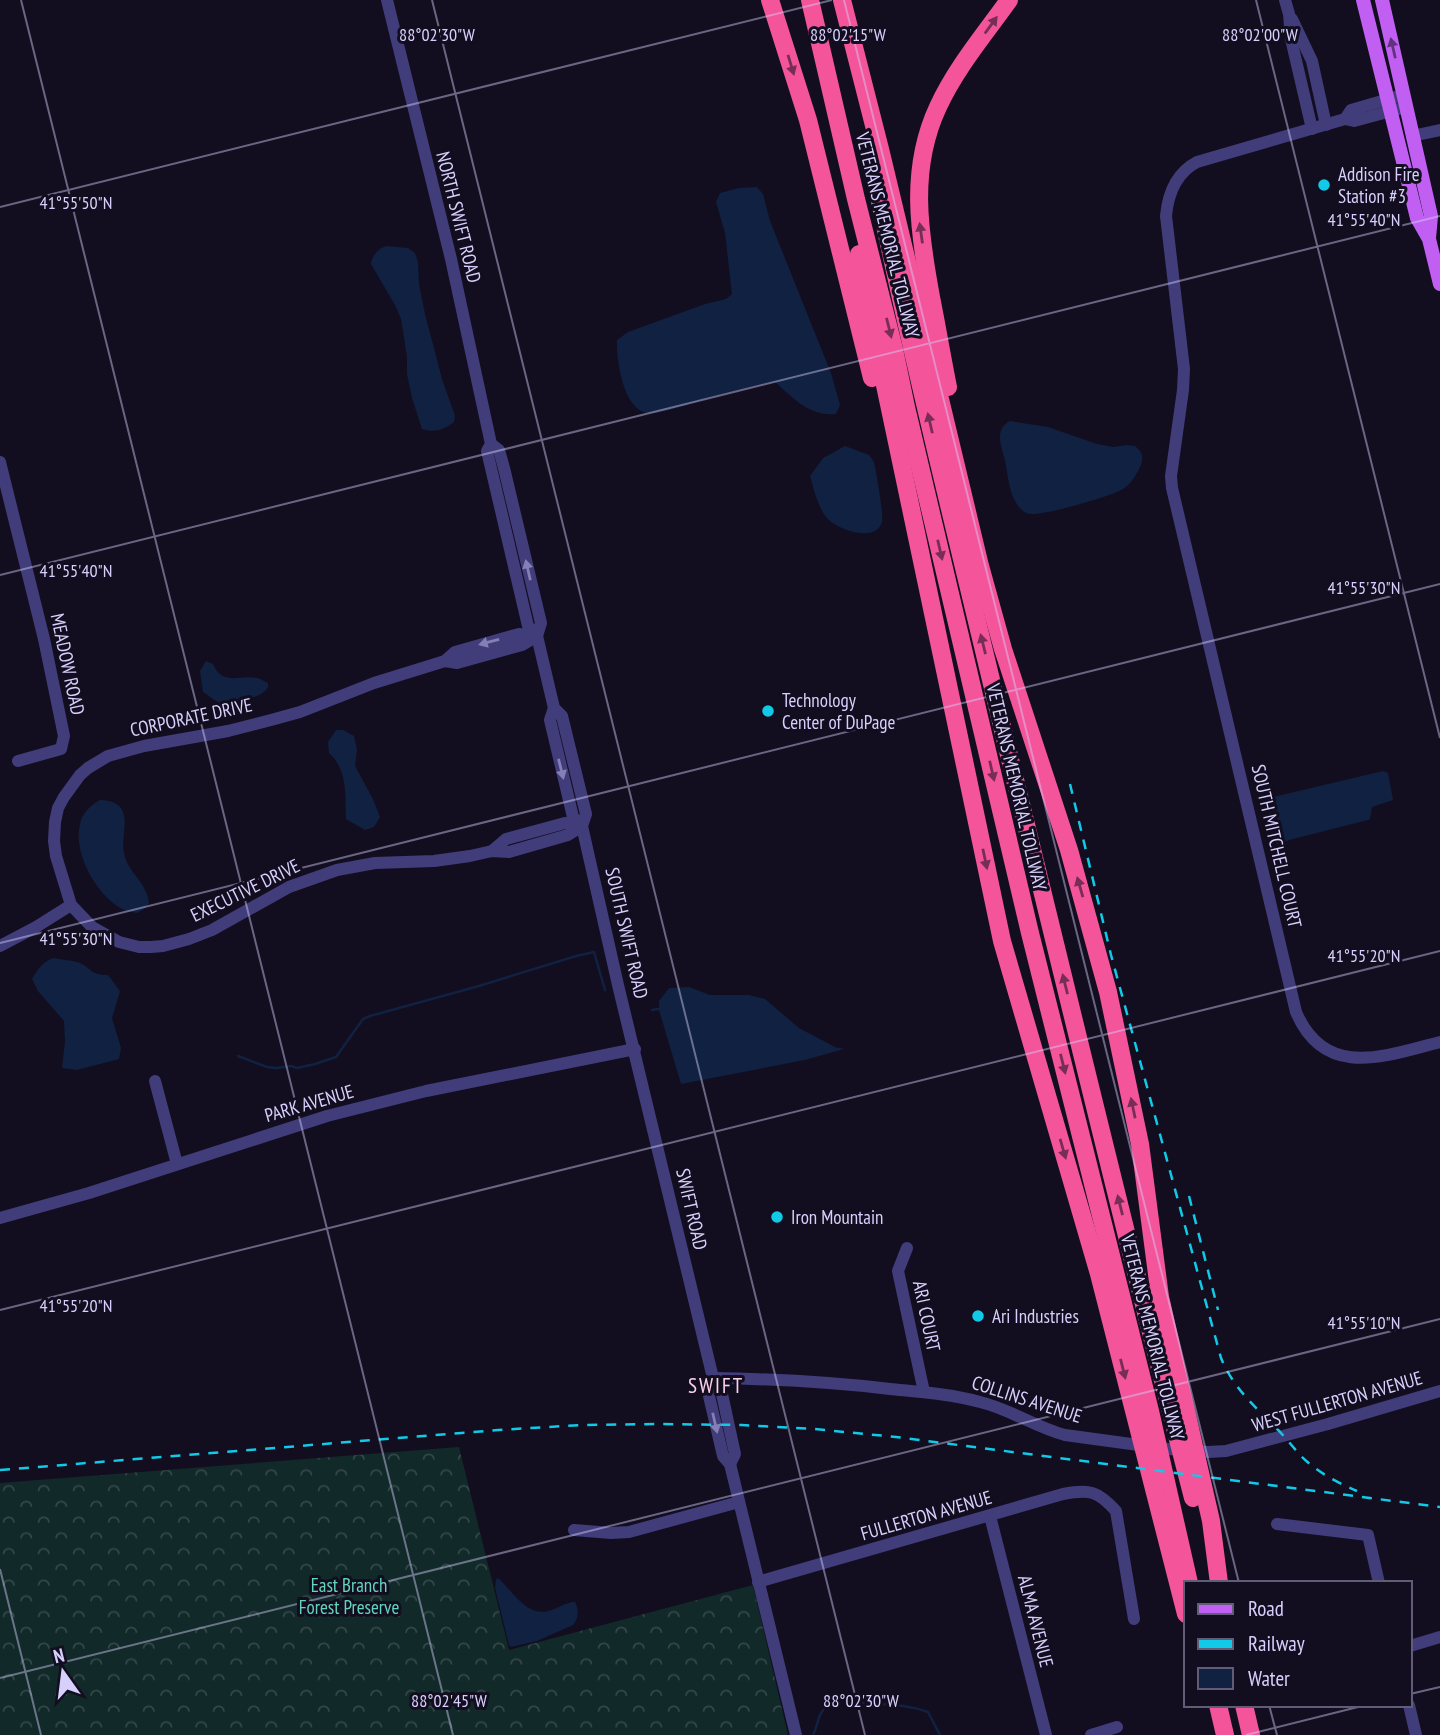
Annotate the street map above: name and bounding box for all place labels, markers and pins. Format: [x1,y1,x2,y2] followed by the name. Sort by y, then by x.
[1338,162,1420,208] place label: Addison Fire Station #3
[1316,177,1332,193] marker: Addison Fire Station #3
[782,688,896,734] place label: Technology Center of DuPage
[760,703,776,719] marker: Technology Center of DuPage
[791,1205,883,1229] place label: Iron Mountain
[769,1209,785,1225] marker: Iron Mountain
[992,1304,1079,1328] place label: Ari Industries
[970,1308,986,1324] marker: Ari Industries

